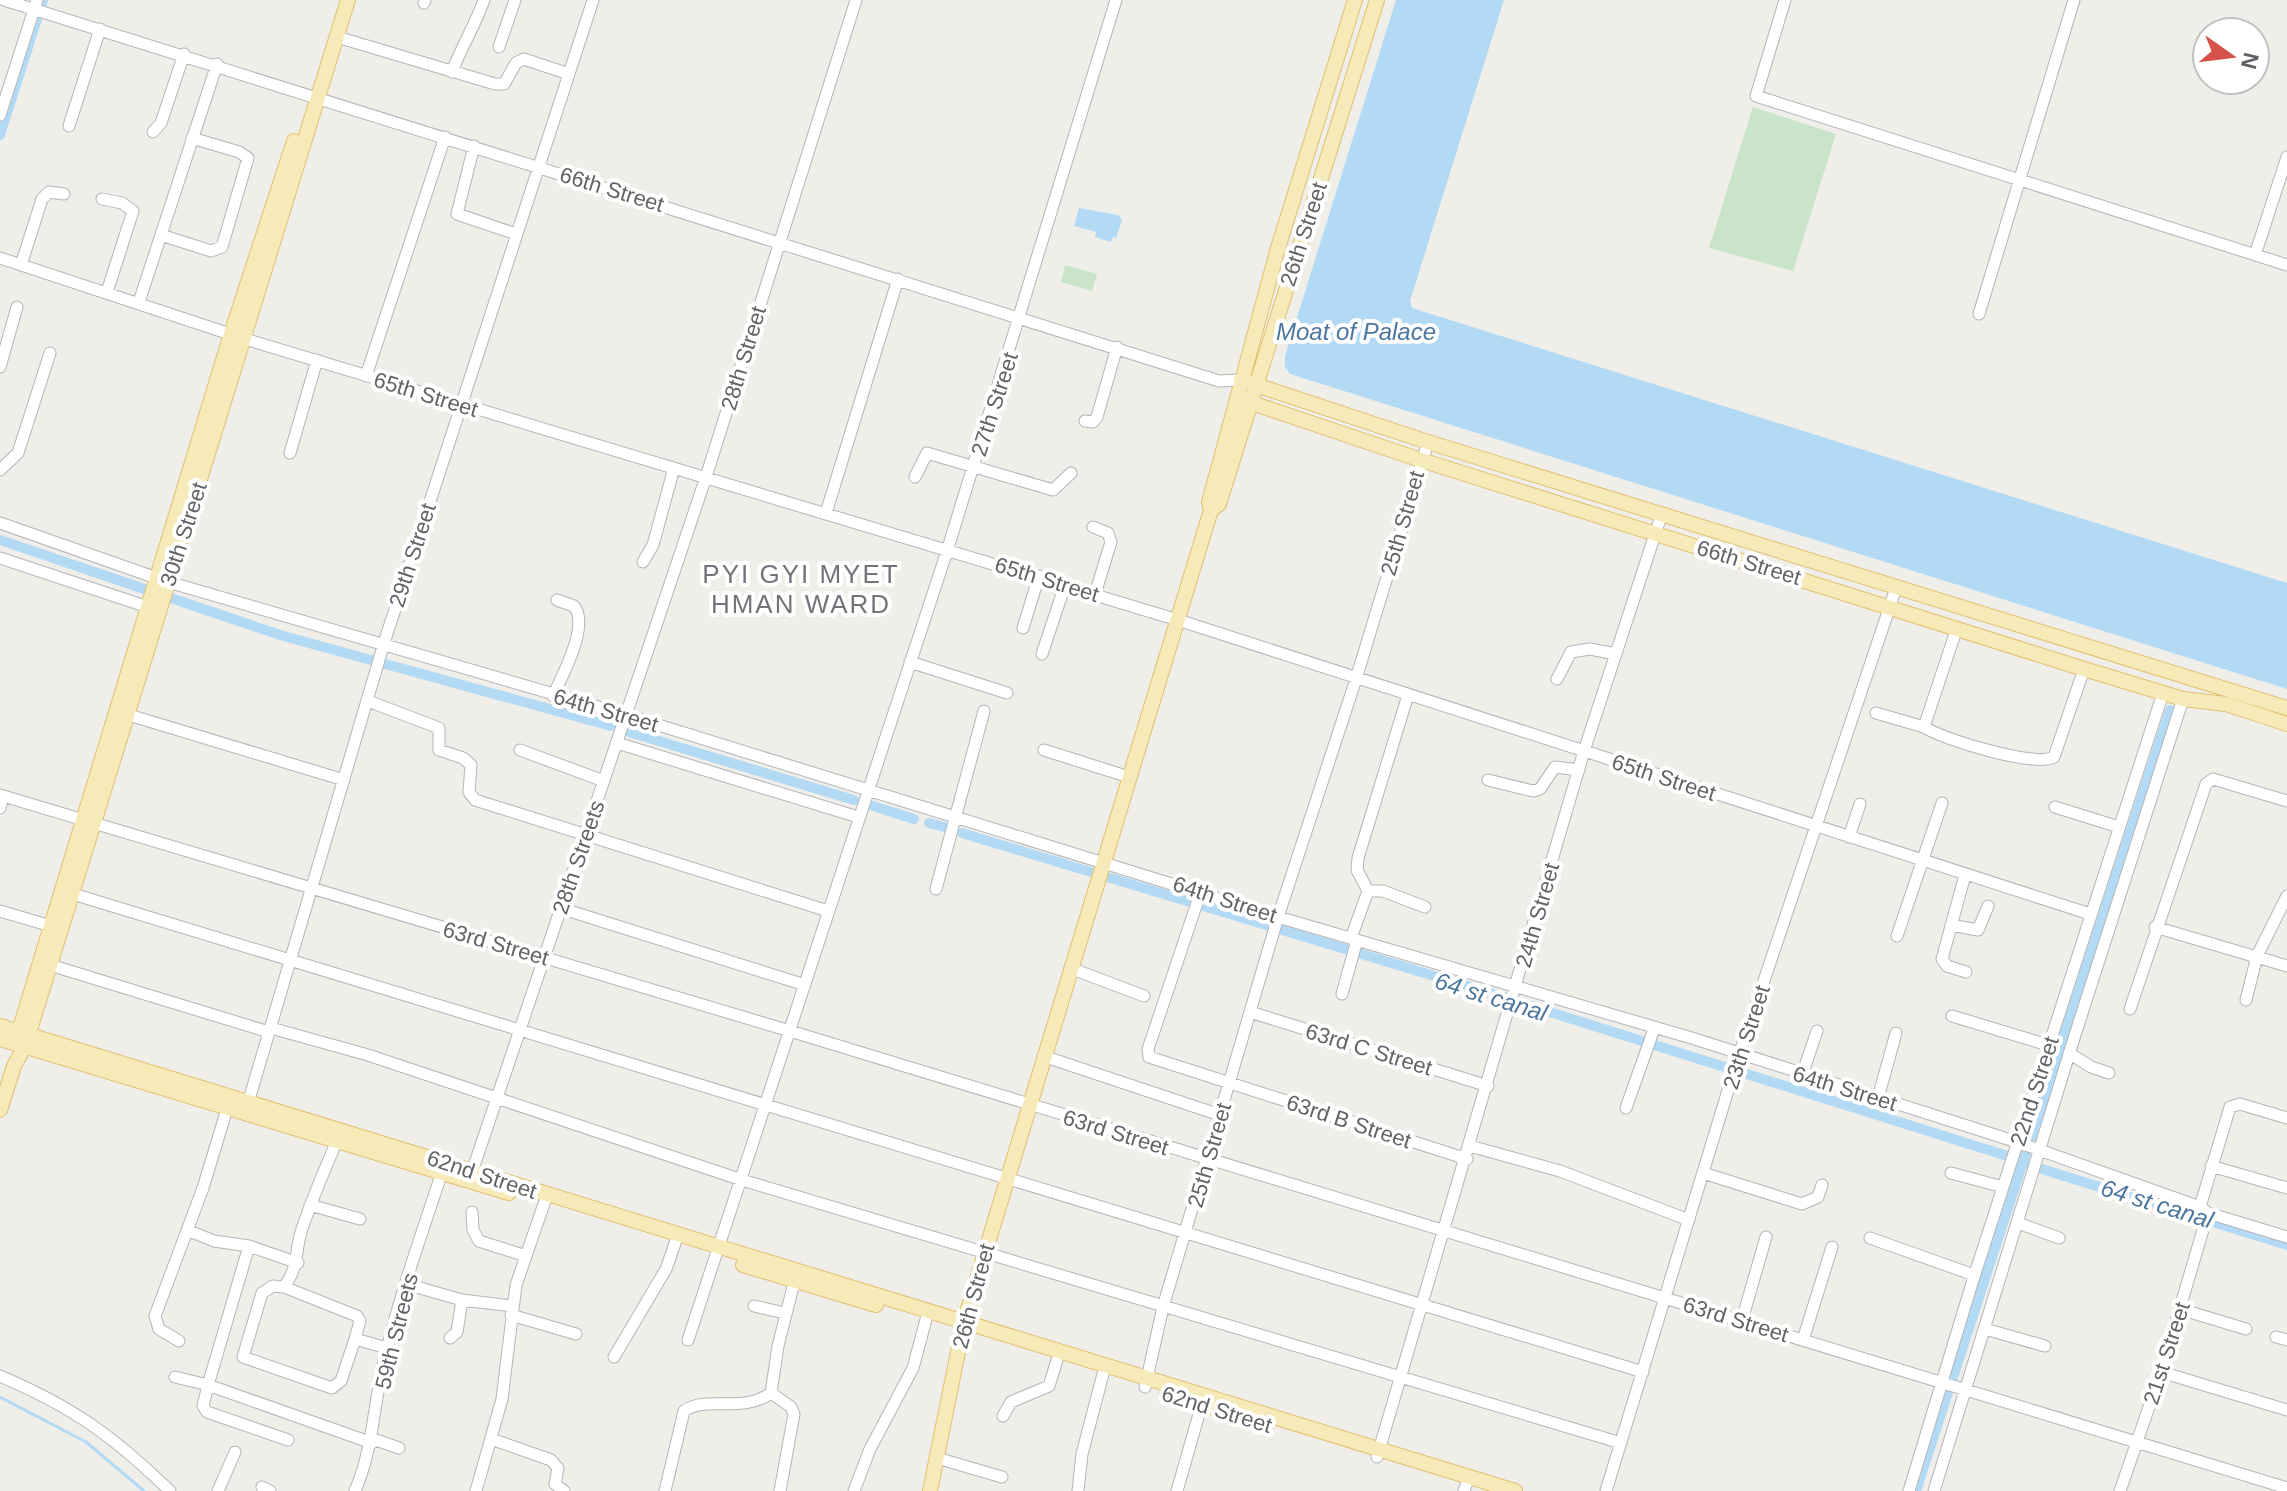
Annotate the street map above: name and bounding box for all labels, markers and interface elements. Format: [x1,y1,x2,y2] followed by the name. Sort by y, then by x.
[2191,16,2271,96] north arrow
[2236,50,2264,71] text: N
[557,162,667,217] street label: 66th Street
[1275,179,1332,289] street label: 26th Street
[716,303,771,413] street label: 28th Street
[1276,318,1436,345] water label: Moat of Palace
[966,349,1023,459] street label: 27th Street
[371,367,481,422] street label: 65th Street
[1376,468,1429,578] street label: 25th Street
[155,479,212,589] street label: 30th Street
[384,500,441,610] street label: 29th Street
[1694,535,1804,590] street label: 66th Street
[992,552,1102,607] street label: 65th Street
[702,559,900,619] district label: PYI GYI MYET HMAN WARD
[551,684,661,737] street label: 64th Street
[1609,749,1719,806] street label: 65th Street
[547,797,610,917] street label: 28th Streets
[1511,860,1564,970] street label: 24th Street
[1170,871,1280,928] street label: 64th Street
[440,916,552,970] street label: 63rd Street
[1432,967,1551,1027] water label: 64 st canal
[1718,982,1775,1092] street label: 23th Street
[1303,1018,1435,1081] street label: 63rd C Street
[2005,1033,2064,1149] street label: 22nd Street
[1790,1061,1900,1116] street label: 64th Street
[1283,1090,1414,1153] street label: 63rd B Street
[1183,1100,1236,1210] street label: 25th Street
[1060,1105,1172,1160] street label: 63rd Street
[424,1145,540,1204] street label: 62nd Street
[2098,1174,2217,1234] water label: 64 st canal
[947,1241,999,1351] street label: 26th Street
[370,1271,423,1392] street label: 59th Streets
[1680,1292,1792,1347] street label: 63rd Street
[2138,1299,2195,1408] street label: 21st Street
[1159,1381,1275,1438] street label: 62nd Street

